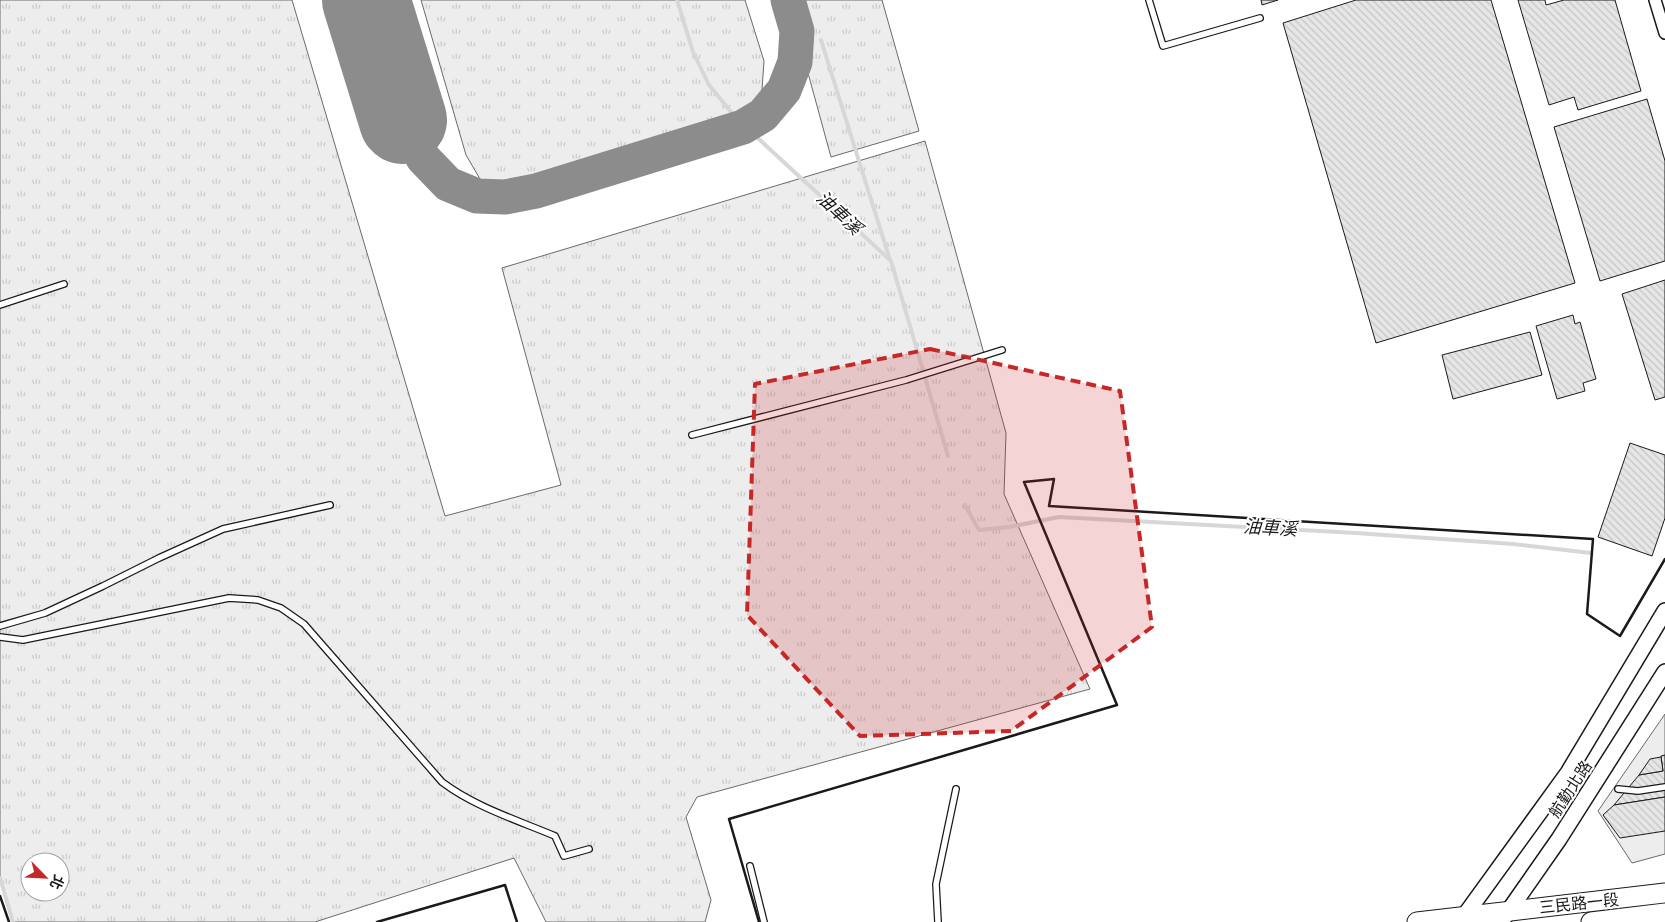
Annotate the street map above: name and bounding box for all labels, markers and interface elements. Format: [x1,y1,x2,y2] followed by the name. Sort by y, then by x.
[812,187,868,242] water label: 油車溪
[1242,516,1301,541] water label: 油車溪
[1545,757,1596,821] street label: 航勤北路
[20,852,70,902] north arrow
[46,872,67,892] text: 北
[1538,890,1620,917] street label: 三民路一段

